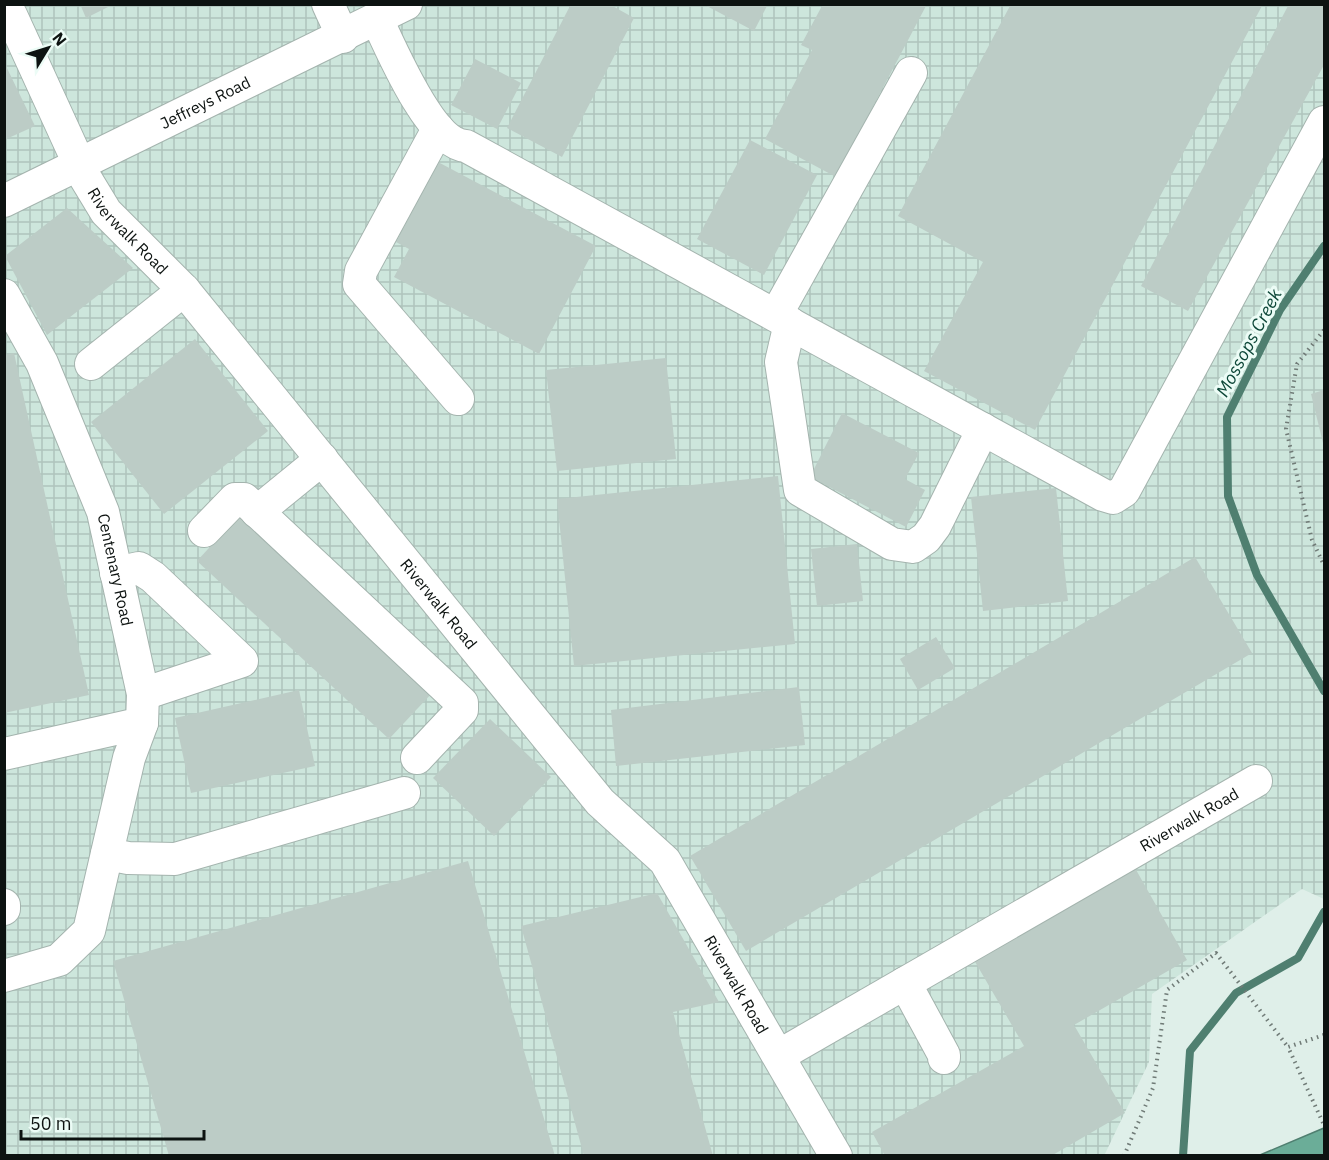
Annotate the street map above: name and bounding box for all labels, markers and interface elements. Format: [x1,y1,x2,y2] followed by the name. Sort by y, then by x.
[18,18,78,78] north arrow
[48,28,71,49] text: N
[157,72,254,133] street label: Jeffreys Road
[83,184,172,278] street label: Riverwalk Road
[1211,284,1287,401] water label: Mossops Creek
[94,512,138,628] street label: Centenary Road
[396,554,482,653] street label: Riverwalk Road
[1136,783,1242,856] street label: Riverwalk Road
[700,931,773,1037] street label: Riverwalk Road
[21,1103,204,1141] scale bar
[30,1112,72,1135] text: 50 m

